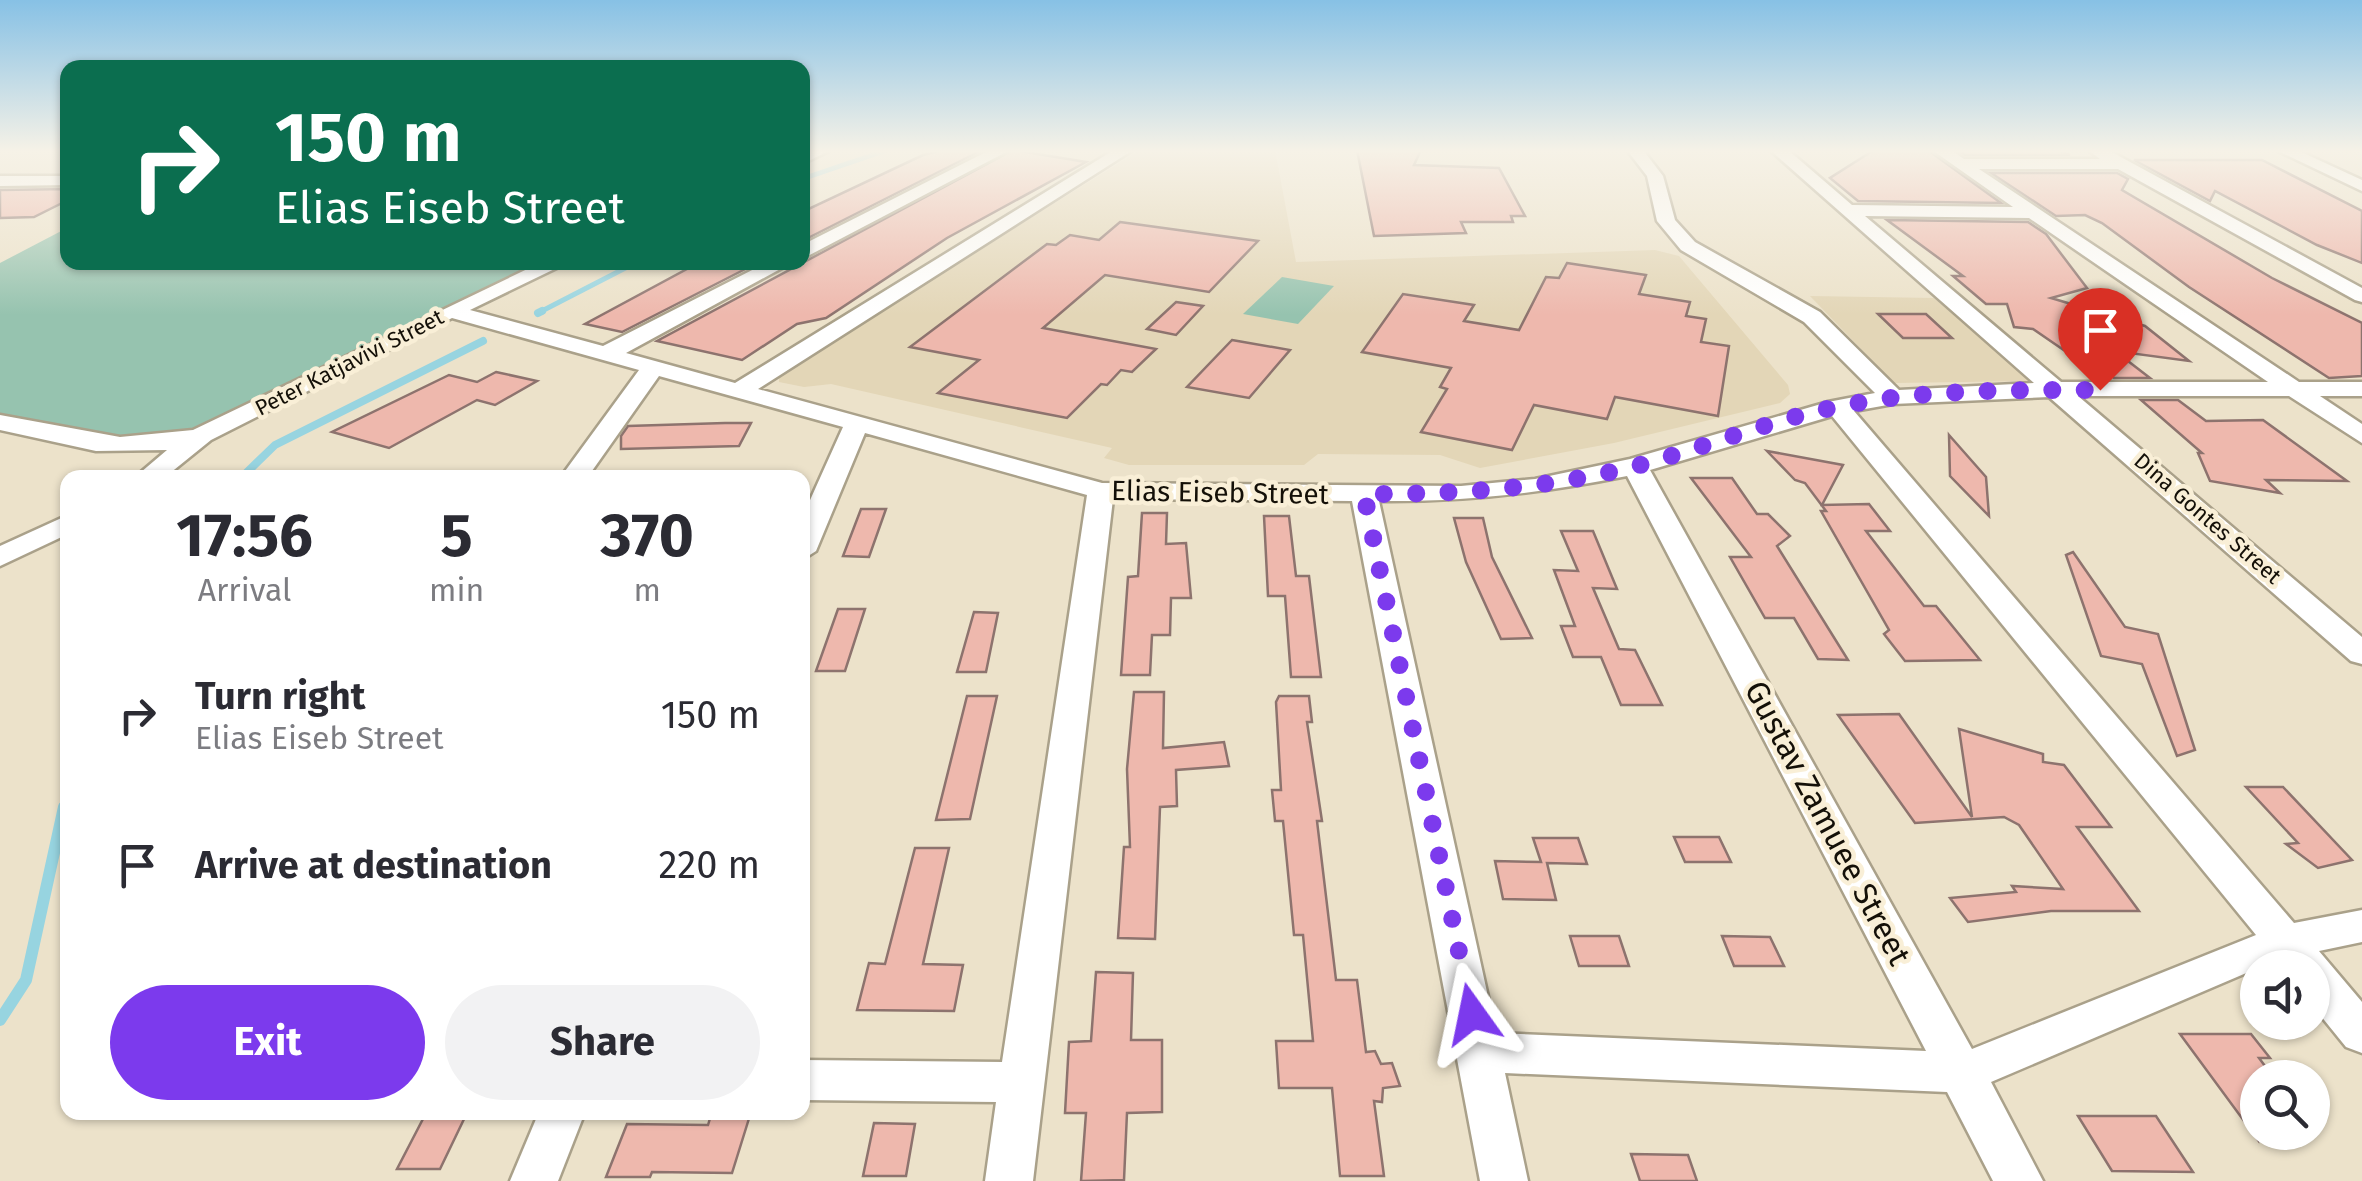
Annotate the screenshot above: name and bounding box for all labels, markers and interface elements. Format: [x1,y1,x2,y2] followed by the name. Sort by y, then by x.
[275,96,462,180] text: 150 m
[110,100,240,230] icon: right
[275,181,625,235] text: Elias Eiseb Street
[2058,288,2143,391] pin
[250,303,448,422] street label: Peter Katjavivi Street
[2073,303,2128,358] icon: arrive
[2129,447,2287,590] street label: Dina Gontes Street
[1111,474,1330,511] street label: Elias Eiseb Street
[176,500,313,572] text: 17:56
[441,500,473,572] text: 5
[600,500,694,572] text: 370
[198,571,291,609] text: Arrival
[429,571,484,609] text: min
[633,571,661,609] text: m
[195,673,365,719] text: Turn right
[1737,675,1919,972] street label: Gustav Zamuee Street
[110,688,165,743] icon: right
[661,692,760,738] text: 150 m
[195,719,444,757] text: Elias Eiseb Street
[110,838,165,893] icon: arrive
[195,842,552,888] text: Arrive at destination
[659,842,760,888] text: 220 m
[2240,950,2330,1150] map controls
[2240,950,2330,1040] button: sound
[1420,962,1524,1066] position arrow
[110,985,425,1100] button: Exit
[445,985,760,1100] button: Share
[2240,1060,2330,1150] button: search

